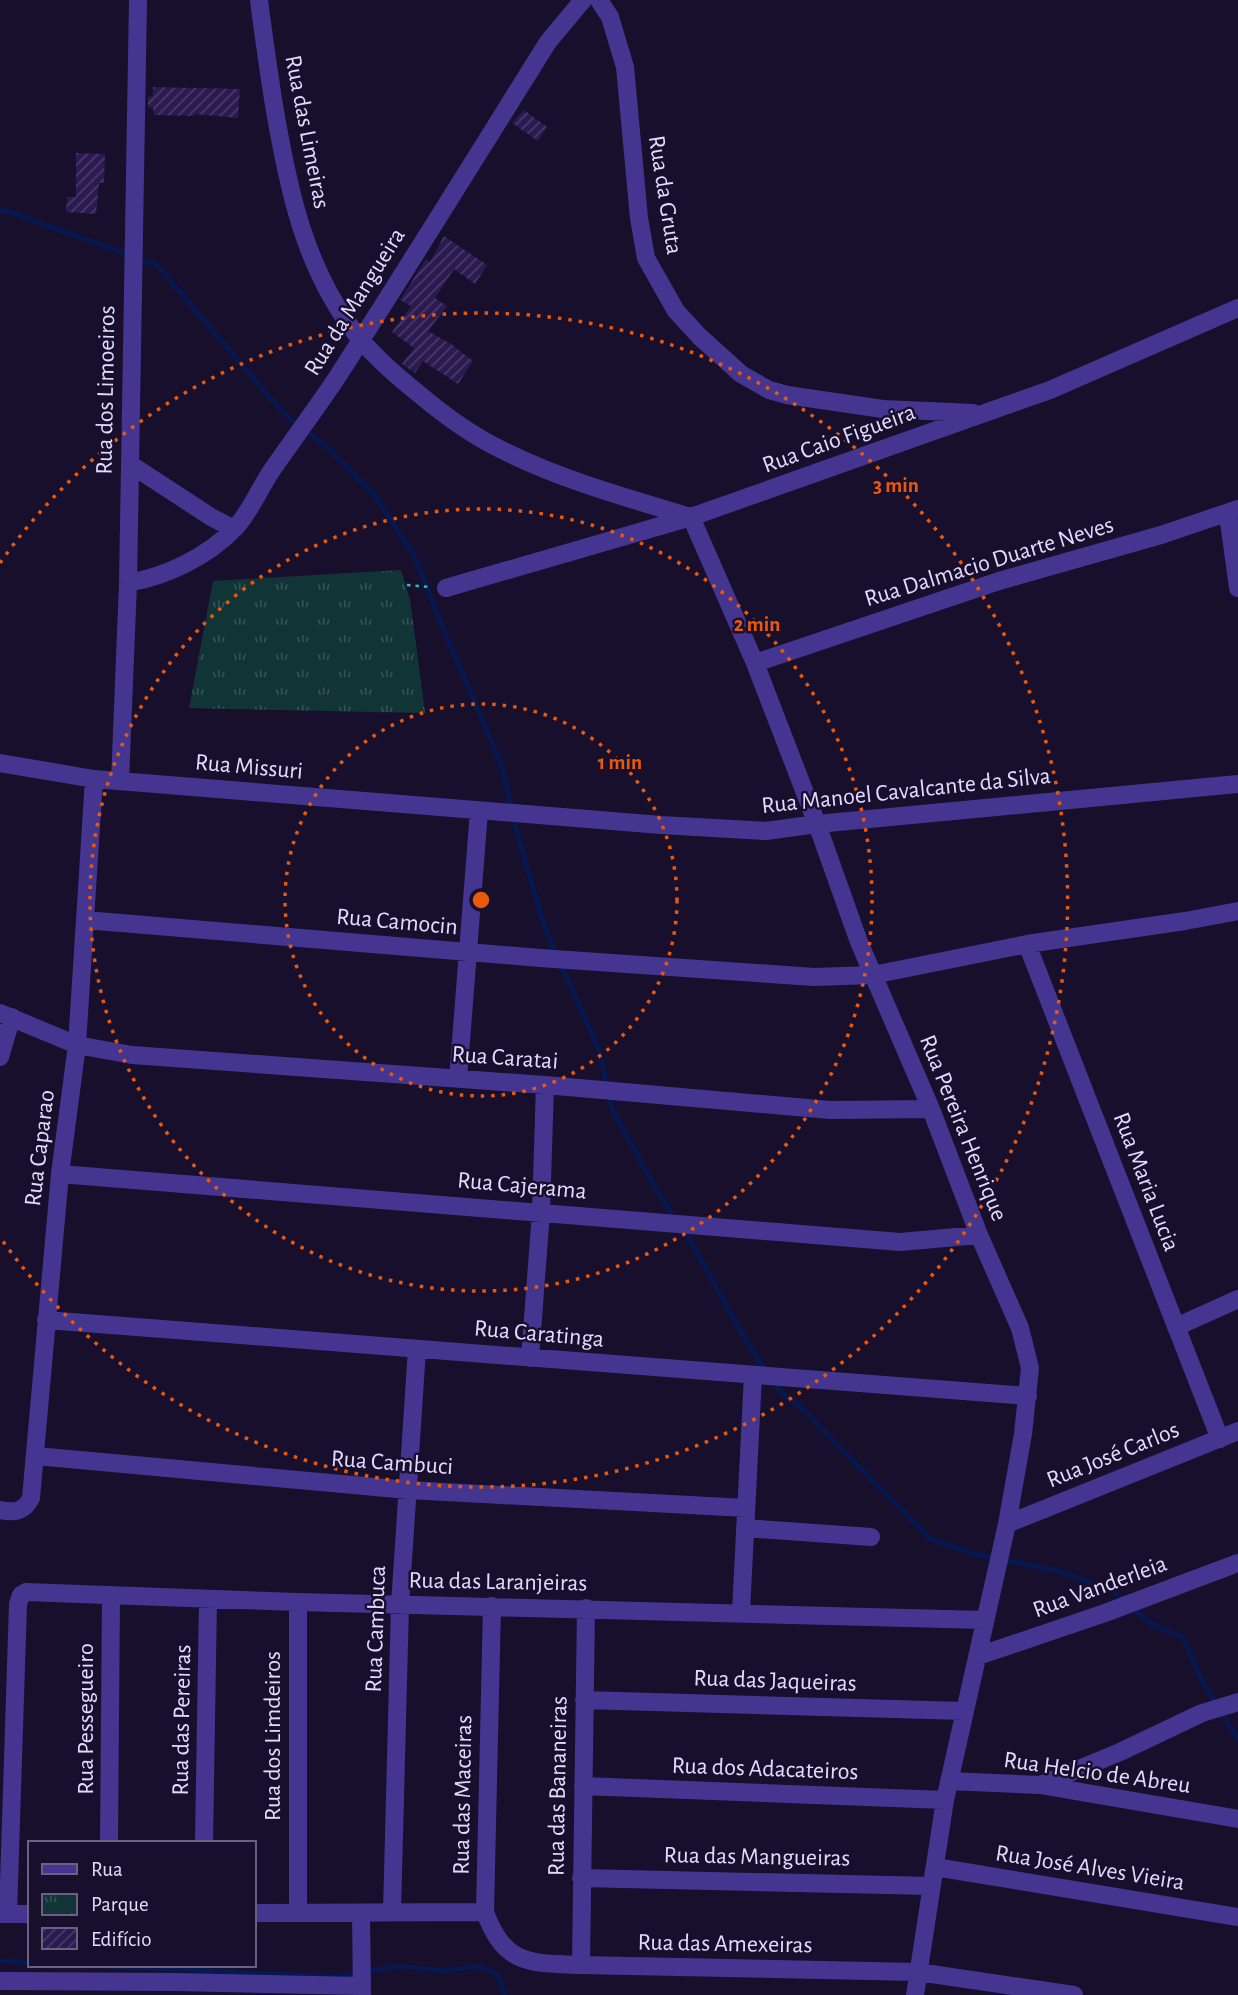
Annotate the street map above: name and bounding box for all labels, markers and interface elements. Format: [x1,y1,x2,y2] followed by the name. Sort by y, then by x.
[280,53,334,211] street label: Rua das Limeiras
[644,134,686,256] street label: Rua da Gruta
[300,224,410,380] street label: Rua da Mangueira
[93,305,119,475] street label: Rua dos Limoeiros
[759,400,919,478] street label: Rua Caio Figueira
[873,475,919,496] text: 3 min
[862,513,1116,611] street label: Rua Dalmacio Duarte Neves
[734,614,780,635] text: 2 min
[194,750,304,784] street label: Rua Missuri
[598,752,642,773] text: 1 min
[760,764,1052,818] street label: Rua Manoel Cavalcante da Silva
[469,888,493,912] centre of rings
[335,905,459,939] street label: Rua Camocin
[915,1032,1011,1224] street label: Rua Pereira Henrique
[451,1042,559,1074] street label: Rua Caratai
[21,1088,59,1208] street label: Rua Caparao
[1109,1109,1183,1255] street label: Rua Maria Lucia
[456,1168,588,1204] street label: Rua Cajerama
[473,1316,605,1352] street label: Rua Caratinga
[1043,1418,1183,1492] street label: Rua José Carlos
[330,1447,454,1479] street label: Rua Cambuci
[1030,1552,1170,1622] street label: Rua Vanderleia
[362,1565,390,1693] street label: Rua Cambuca
[408,1568,588,1596] street label: Rua das Laranjeiras
[74,1643,98,1795] street label: Rua Pessegueiro
[169,1644,195,1796] street label: Rua das Pereiras
[261,1651,285,1821] street label: Rua dos Limdeiros
[693,1666,857,1696] street label: Rua das Jaqueiras
[544,1696,572,1876] street label: Rua das Bananeiras
[450,1715,476,1875] street label: Rua das Maceiras
[1002,1748,1192,1798] street label: Rua Helcio de Abreu
[671,1754,859,1784] street label: Rua dos Adacateiros
[28,1841,256,1967] legend
[994,1841,1186,1895] street label: Rua José Alves Vieira
[663,1843,851,1871] street label: Rua das Mangueiras
[91,1859,123,1880] text: Rua
[91,1894,149,1915] text: Parque
[91,1929,151,1950] text: Edifício
[637,1930,813,1958] street label: Rua das Amexeiras

